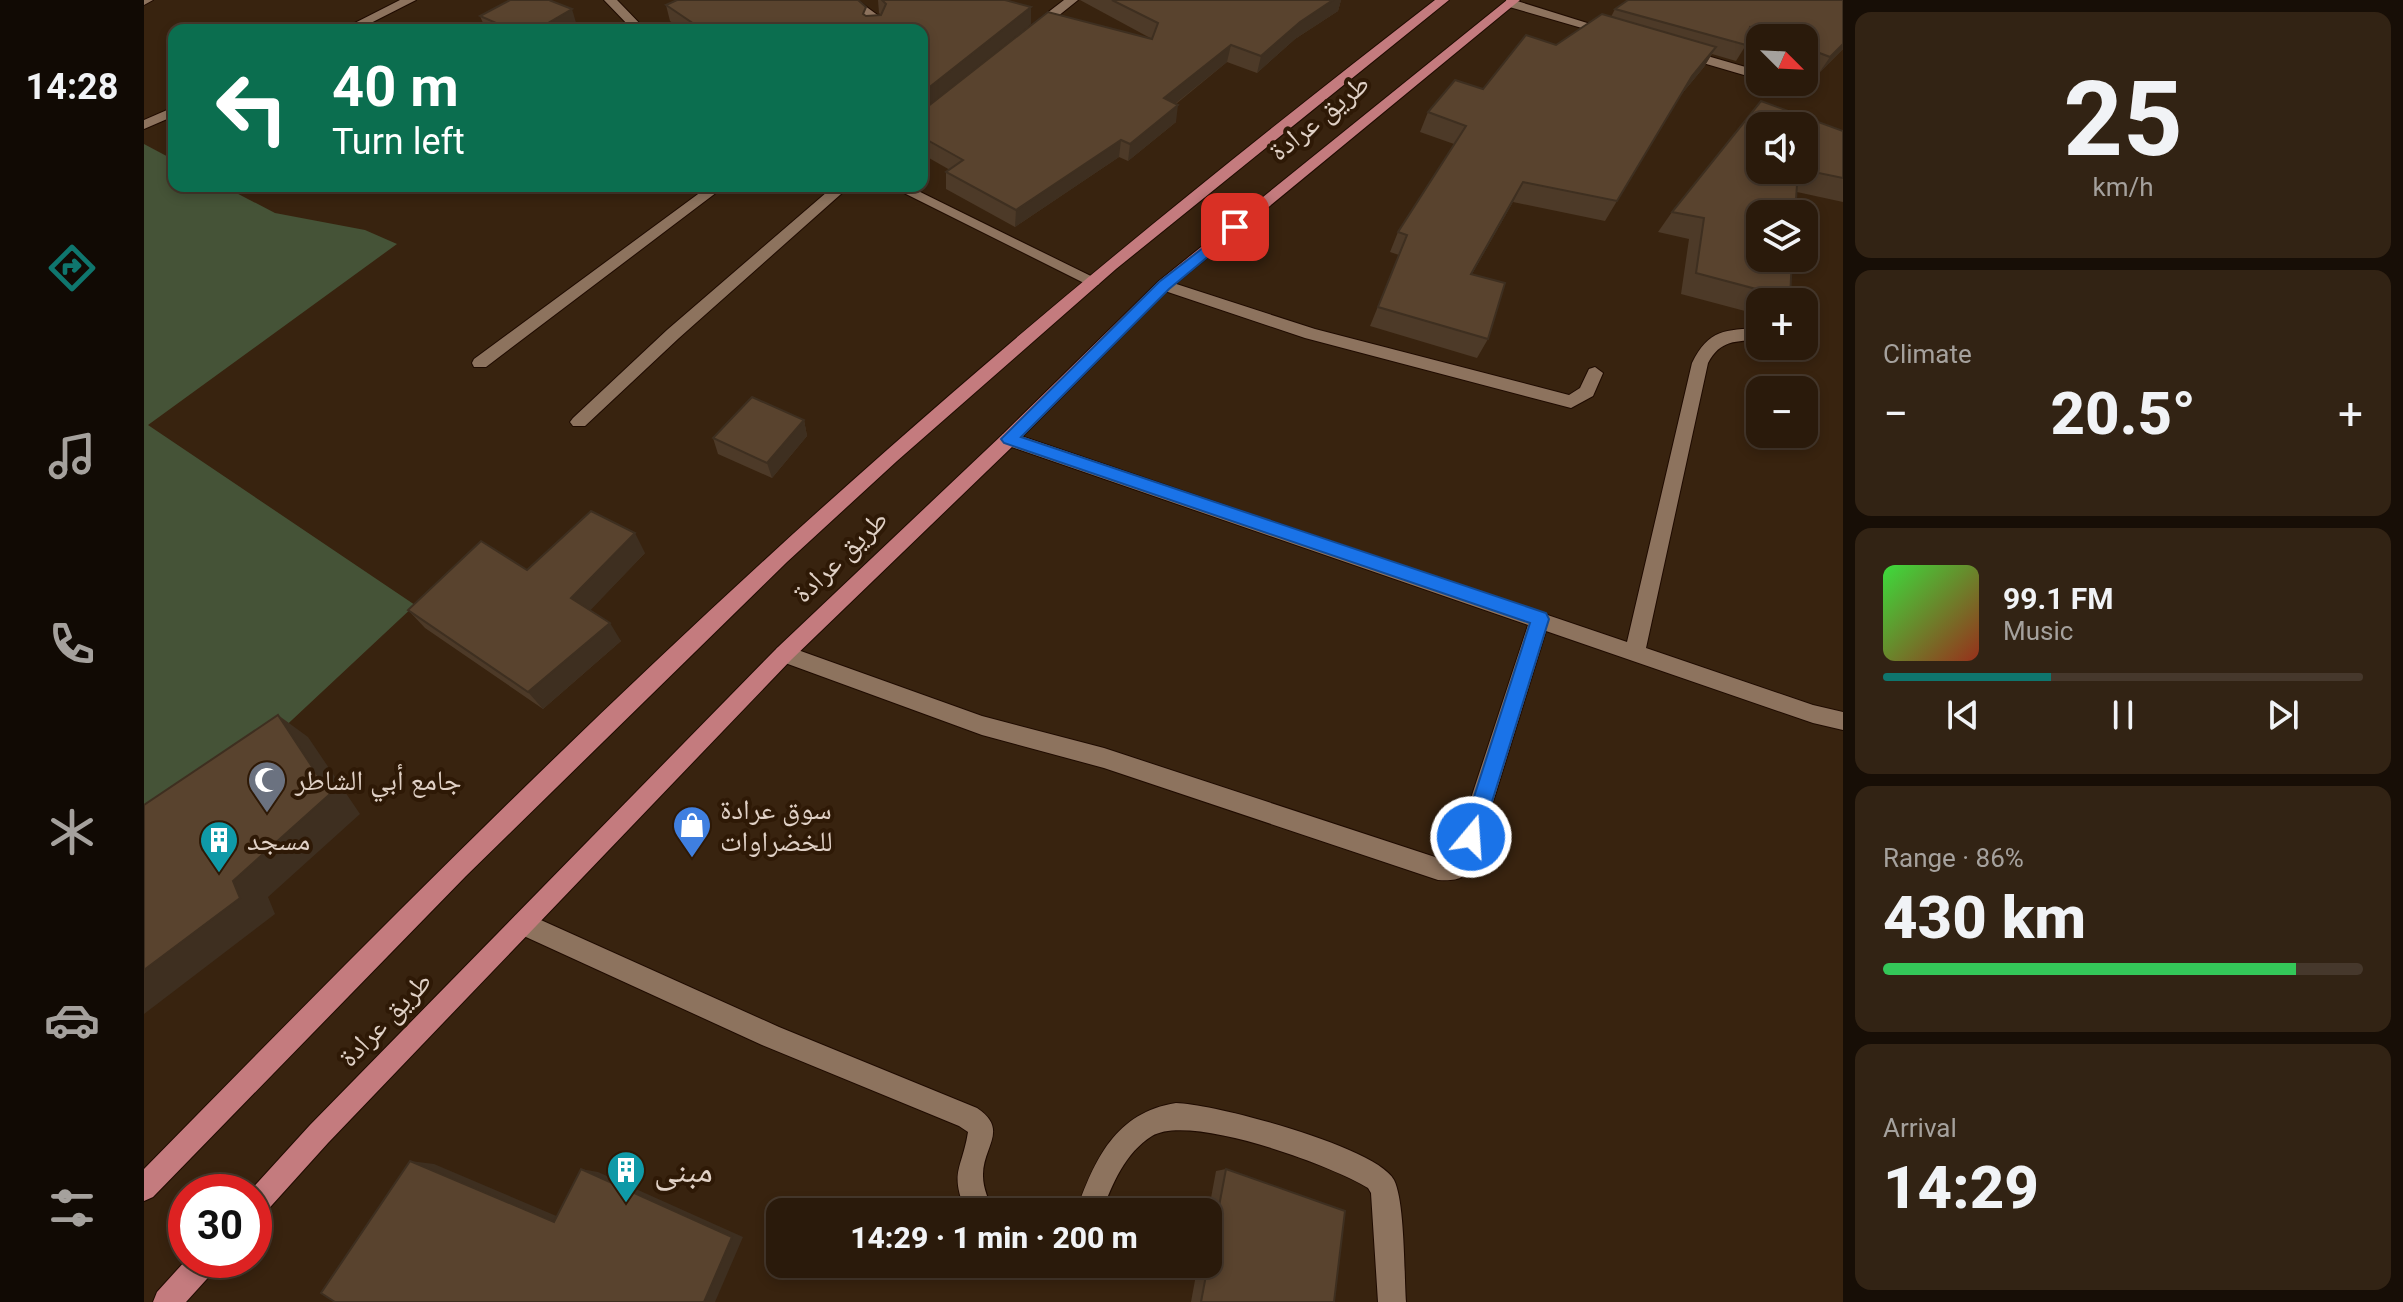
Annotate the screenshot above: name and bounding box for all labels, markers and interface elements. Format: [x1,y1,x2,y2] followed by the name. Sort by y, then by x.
[1746,24,1818,96] north arrow
[1746,24,1818,448] map controls
[332,54,459,120] text: 40 m
[200,56,304,160] icon: left
[2063,59,2183,180] text: 25
[26,66,118,108] text: 14:28
[1262,67,1376,168] street label: طريق عرادة
[1746,112,1818,184] button: sound
[332,121,465,163] text: Turn left
[2092,172,2154,202] text: km/h
[1201,193,1269,261] pin
[1746,200,1818,272] button: layers
[1213,205,1257,249] icon: arrive
[44,240,100,296] icon: directions
[1746,288,1818,360] button: +
[1883,339,1972,369] text: Climate
[1746,376,1818,448] button: −
[2051,378,2196,449] text: 20.5°
[1883,388,1908,440] text: −
[2338,388,2363,440] text: +
[44,428,100,484] icon: music
[786,503,895,610] street label: طريق عرادة
[2003,581,2114,616] text: 99.1 FM
[44,616,100,672] icon: phone
[2003,616,2073,646] text: Music
[1941,693,1985,737] icon: previous
[2101,693,2145,737] icon: pause
[2261,693,2305,737] icon: next
[246,759,288,814] mosque icon: جامع أبي الشاطر
[294,763,462,803] place label: جامع أبي الشاطر
[720,793,833,858] place label: سوق عرادة للخضراوات
[1429,795,1513,879] position arrow
[44,804,100,860] icon: climate
[671,804,713,859] shop icon: سوق عرادة للخضراوات
[198,819,240,874] building icon: مسجد
[247,824,310,857] place label: مسجد
[1883,843,2024,873] text: Range · 86%
[1883,882,2086,953] text: 430 km
[332,965,439,1074] street label: طريق عرادة
[44,992,100,1048] icon: car
[1883,1113,1957,1143] text: Arrival
[605,1149,647,1204] building icon: مبنى
[654,1150,713,1191] place label: مبنى
[1883,1152,2039,1223] text: 14:29
[168,1174,272,1278] speed limit sign: 30
[44,1180,100,1236] icon: filters
[850,1220,1138,1255] text: 14:29 · 1 min · 200 m

